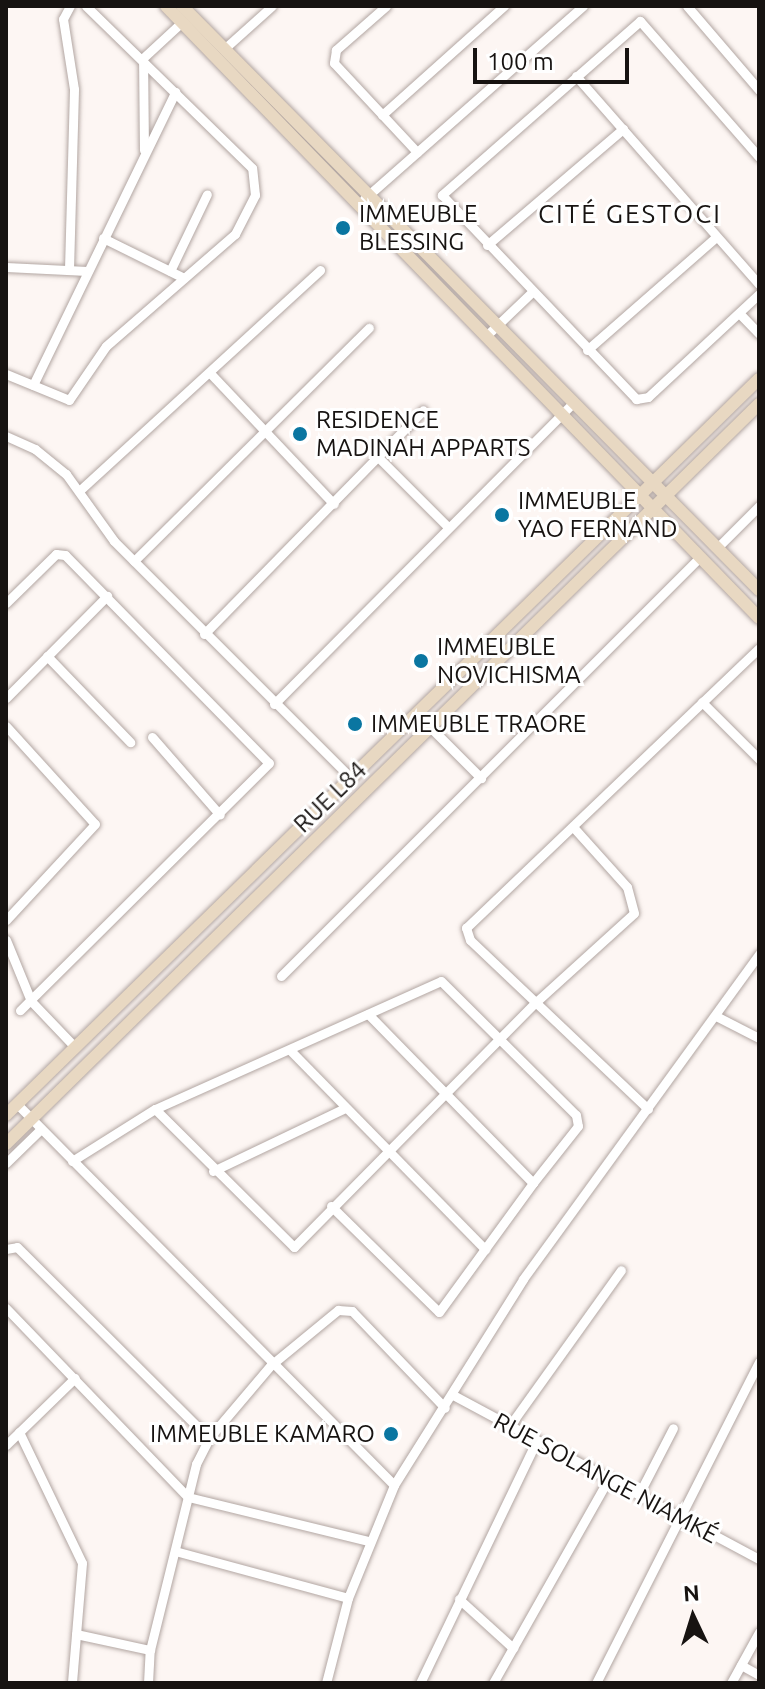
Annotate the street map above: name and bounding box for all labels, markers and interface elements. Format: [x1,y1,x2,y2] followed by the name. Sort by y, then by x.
[477,32,633,82] scale bar
[487,48,554,75] text: 100 m
[538,198,722,230] district label: CITÉ GESTOCI
[359,200,477,256] place label: IMMEUBLE BLESSING
[334,219,352,237] marker: IMMEUBLE BLESSING
[316,406,530,462] place label: RESIDENCE MADINAH APPARTS
[291,425,309,443] marker: RESIDENCE MADINAH APPARTS
[518,487,678,543] place label: IMMEUBLE YAO FERNAND
[493,506,511,524] marker: IMMEUBLE YAO FERNAND
[437,633,580,689] place label: IMMEUBLE NOVICHISMA
[412,652,430,670] marker: IMMEUBLE NOVICHISMA
[371,710,586,738] place label: IMMEUBLE TRAORE
[346,715,364,733] marker: IMMEUBLE TRAORE
[288,756,372,838] street label: RUE L84
[489,1407,723,1549] street label: RUE SOLANGE NIAMKÉ
[150,1420,375,1448] place label: IMMEUBLE KAMARO
[382,1425,400,1443] marker: IMMEUBLE KAMARO
[653,1577,733,1657] north arrow
[682,1580,700,1606] text: N

